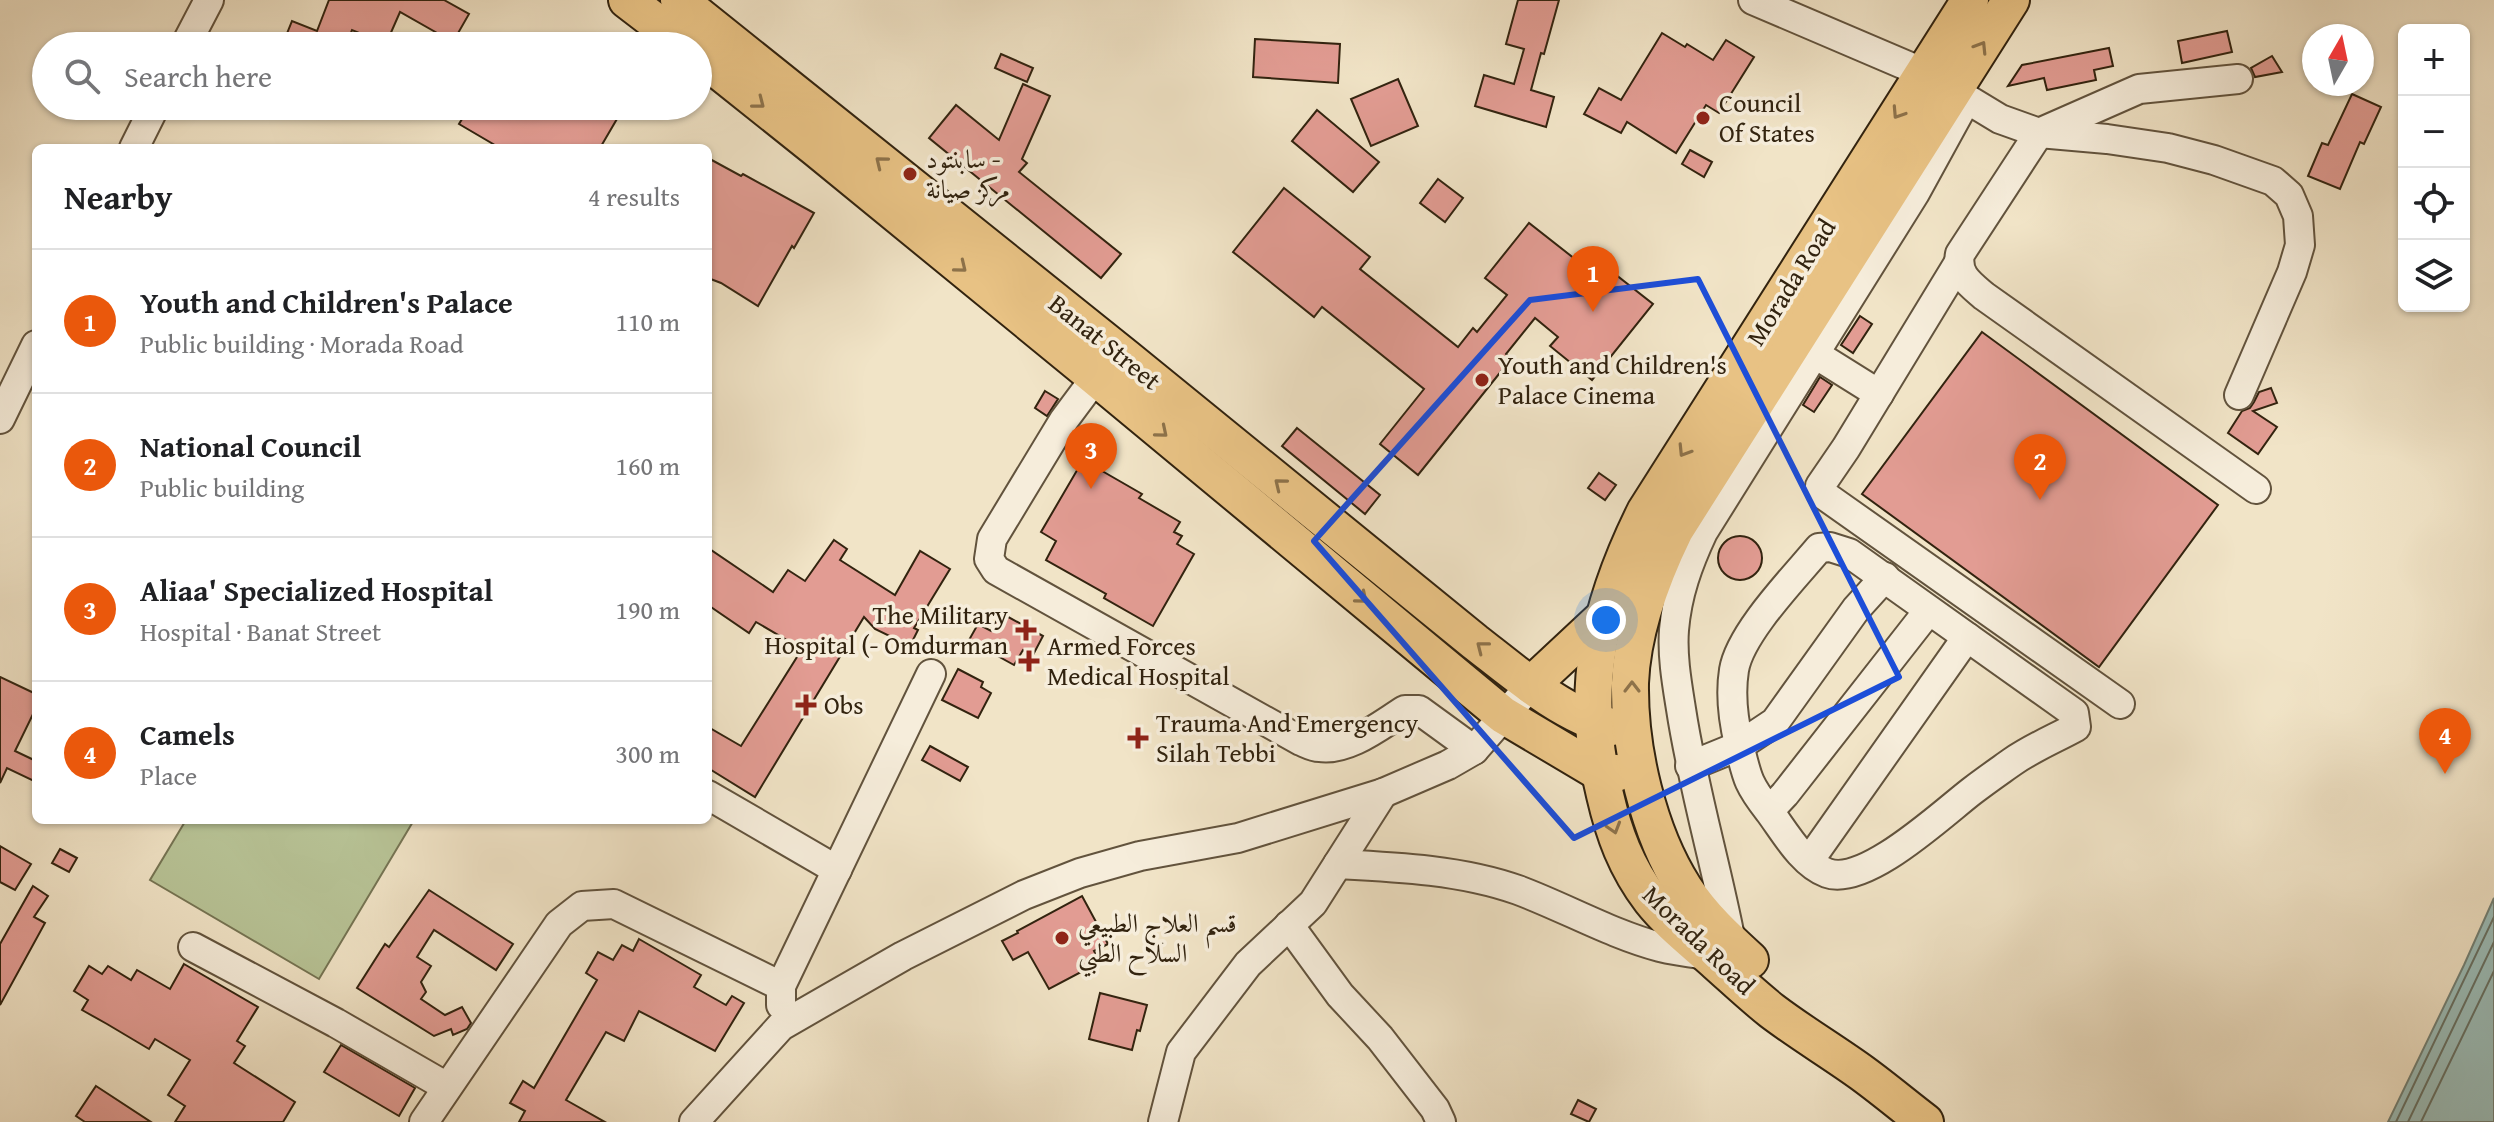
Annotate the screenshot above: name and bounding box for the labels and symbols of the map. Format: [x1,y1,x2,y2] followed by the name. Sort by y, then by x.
[2302,24,2374,96] north arrow
[1971,42,1986,56] one-way arrow
[1719,83,1815,152] place label: Council Of States
[750,93,764,108] one-way arrow
[1893,104,1908,119] one-way arrow
[1694,109,1712,127] marker: Council Of States
[926,139,1010,208] place label: سابنتود - مركز صيانة
[876,157,890,172] one-way arrow
[901,165,919,183] marker: سابنتود - مركز صيانة
[1736,210,1845,353] street label: Morada Road
[1567,246,1619,312] pin: 1
[952,257,966,272] one-way arrow
[1041,284,1170,399] street label: Banat Street
[1498,345,1727,414] place label: Youth and Children's Palace Cinema
[1473,371,1491,389] marker: Youth and Children's Palace Cinema
[1153,422,1167,437] one-way arrow
[1065,423,1117,489] pin: 3
[2014,434,2066,500] pin: 2
[1678,442,1694,457] one-way arrow
[1274,479,1289,493] one-way arrow
[1353,588,1367,603] one-way arrow
[765,595,1008,664] place label: The Military Hospital (- Omdurman
[1586,600,1626,640] your location
[1015,619,1037,641] marker: The Military Hospital (- Omdurman
[1047,626,1229,695] place label: Armed Forces Medical Hospital
[1476,642,1491,656] one-way arrow
[1018,650,1040,672] marker: Armed Forces Medical Hospital
[1623,680,1641,693] one-way arrow
[824,685,864,724] place label: Obs
[795,694,817,716] marker: Obs
[1156,703,1418,772] place label: Trauma And Emergency Silah Tebbi
[2419,708,2471,774] pin: 4
[1127,727,1149,749] marker: Trauma And Emergency Silah Tebbi
[1605,821,1621,835] one-way arrow
[1634,876,1765,1004] street label: Morada Road
[1078,903,1237,977] place label: قسم العلاج الطبيعي السلاح الطبي
[1053,929,1071,947] marker: قسم العلاج الطبيعي السلاح الطبي

